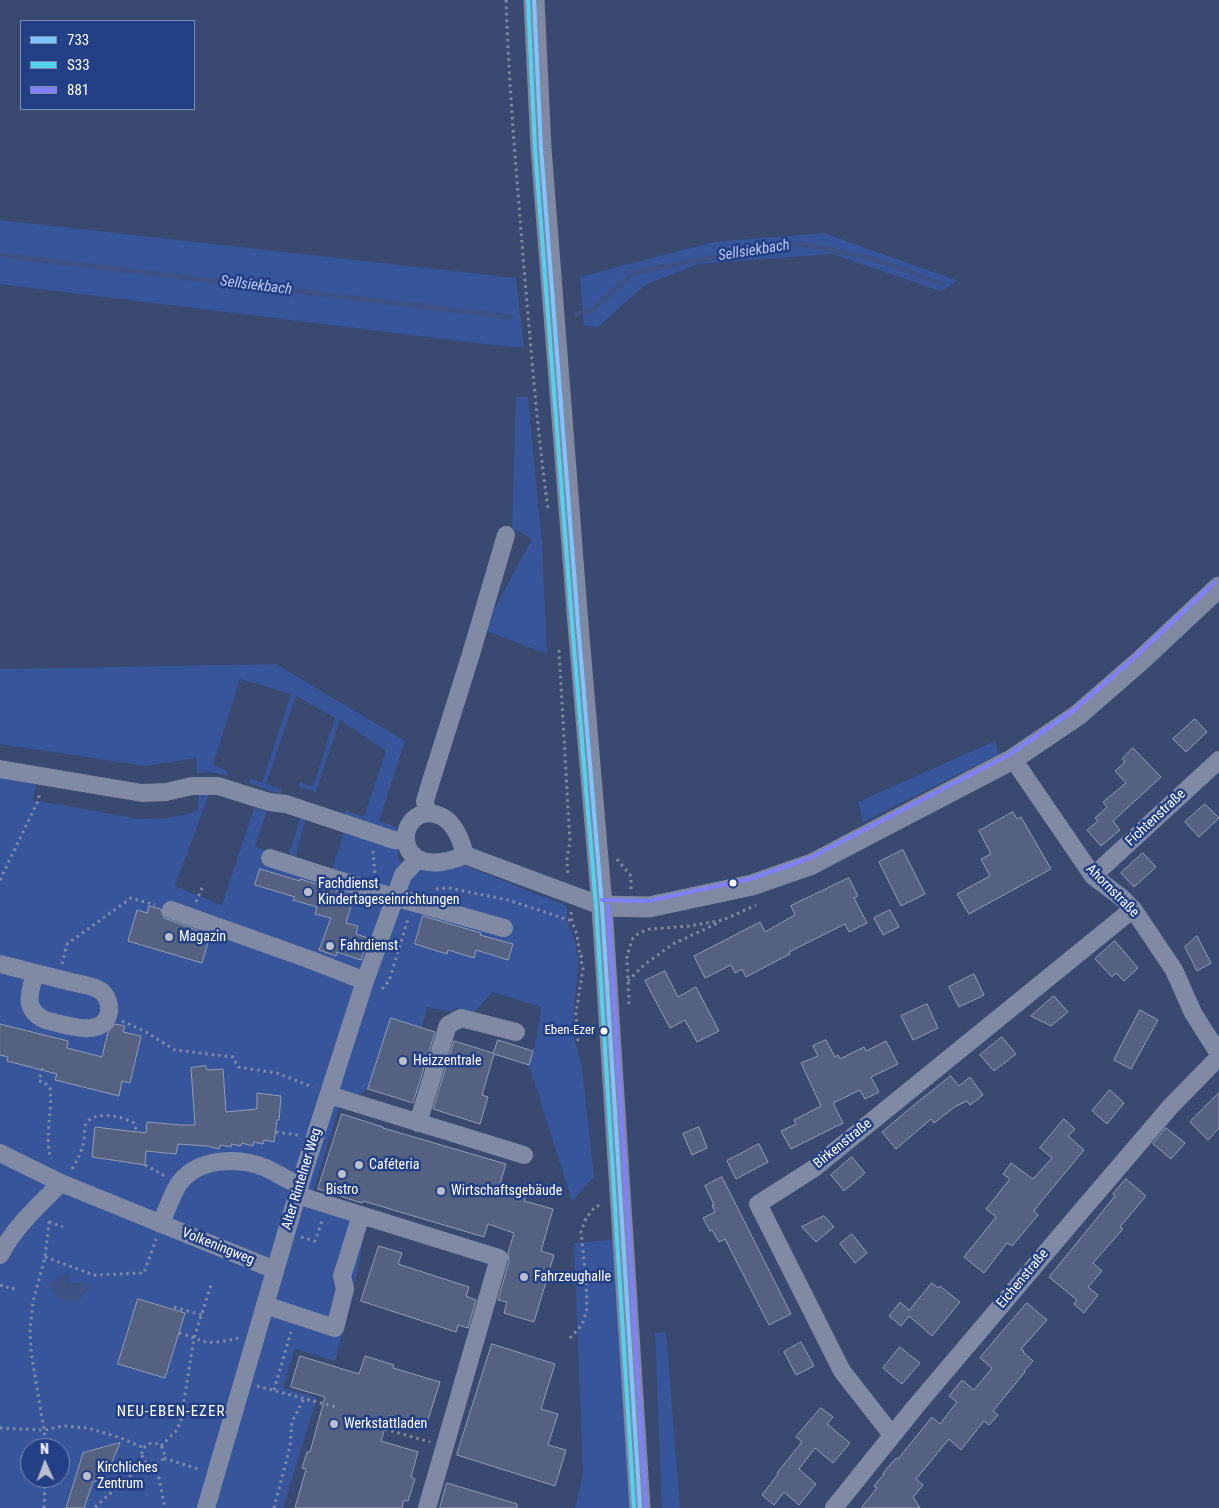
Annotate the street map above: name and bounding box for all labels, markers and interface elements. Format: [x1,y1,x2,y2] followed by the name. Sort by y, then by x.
[20,20,195,110] legend
[67,31,89,49] text: 733
[67,56,90,74] text: S33
[67,81,89,99] text: 881
[717,236,791,266] water label: Sellsiekbach
[219,273,293,299] water label: Sellsiekbach
[1123,786,1189,850] street label: Fichtenstraße
[1082,861,1142,921] street label: Ahornstraße
[318,876,460,909] place label: Fachdienst Kindertageseinrichtungen
[728,878,738,888] unlabelled marker
[302,886,314,898] marker: Fachdienst Kindertageseinrichtungen
[179,929,226,945] place label: Magazin
[163,931,175,943] marker: Magazin
[340,938,398,954] place label: Fahrdienst
[324,940,336,952] marker: Fahrdienst
[544,1023,595,1039] place label: Eben-Ezer
[599,1026,609,1036] marker: Eben-Ezer
[413,1053,482,1069] place label: Heizzentrale
[397,1055,409,1067] marker: Heizzentrale
[811,1116,875,1172] street label: Birkenstraße
[279,1126,325,1232] street label: Alter Rintelner Weg
[369,1157,419,1173] place label: Caféteria
[353,1159,365,1171] marker: Caféteria
[336,1168,348,1180] marker: Bistro
[326,1182,358,1198] place label: Bistro
[451,1183,562,1199] place label: Wirtschaftsgebäude
[435,1185,447,1197] marker: Wirtschaftsgebäude
[179,1225,257,1269] street label: Volkeningweg
[993,1246,1053,1312] street label: Eichenstraße
[534,1269,611,1285] place label: Fahrzeughalle
[518,1271,530,1283] marker: Fahrzeughalle
[115,1403,227,1421] district label: NEU-EBEN-EZER
[344,1416,427,1432] place label: Werkstattladen
[328,1418,340,1430] marker: Werkstattladen
[20,1438,70,1488] north arrow
[40,1441,49,1457] text: N
[97,1460,158,1492] place label: Kirchliches Zentrum
[81,1470,93,1482] marker: Kirchliches Zentrum

